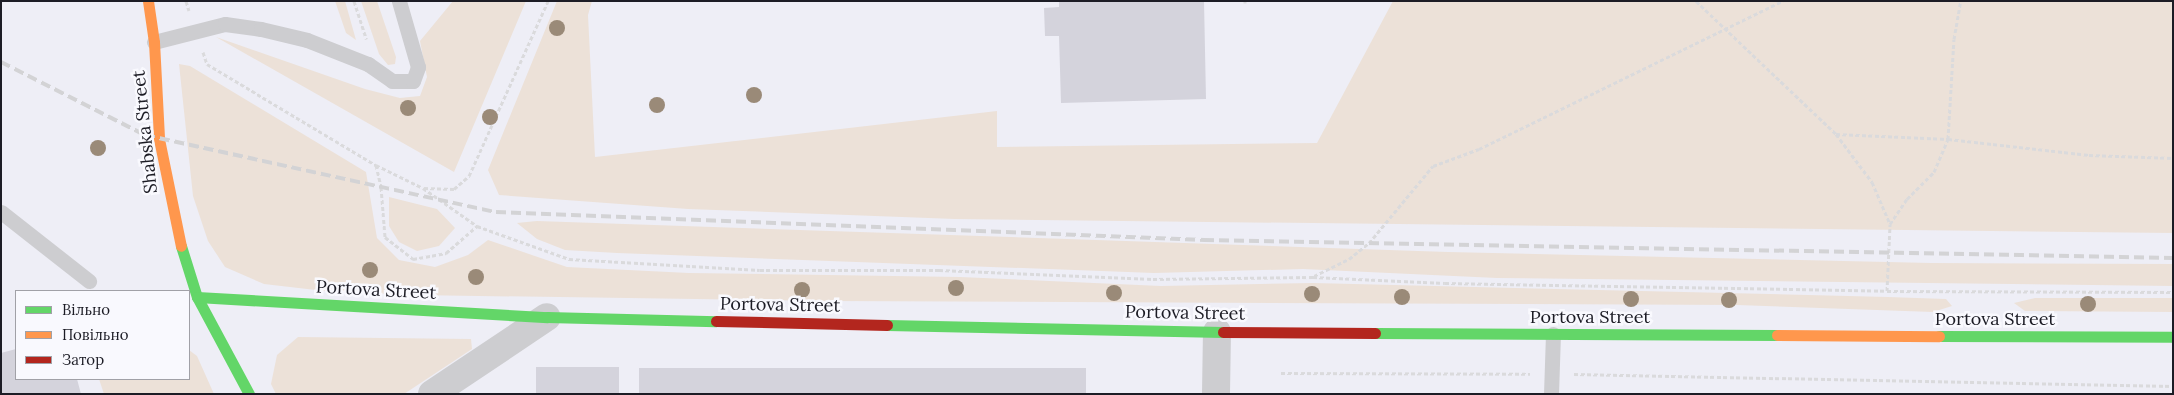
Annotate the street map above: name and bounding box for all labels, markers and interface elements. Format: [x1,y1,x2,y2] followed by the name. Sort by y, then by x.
[128,69,162,195] street label: Shabska Street
[315,276,437,304] street label: Portova Street
[15,290,190,380] legend
[720,293,840,317] street label: Portova Street
[62,300,110,319] text: Вільно
[1125,301,1245,325] street label: Portova Street
[1530,306,1650,328] street label: Portova Street
[1935,308,2055,330] street label: Portova Street
[62,325,128,344] text: Повільно
[62,350,104,369] text: Затор

